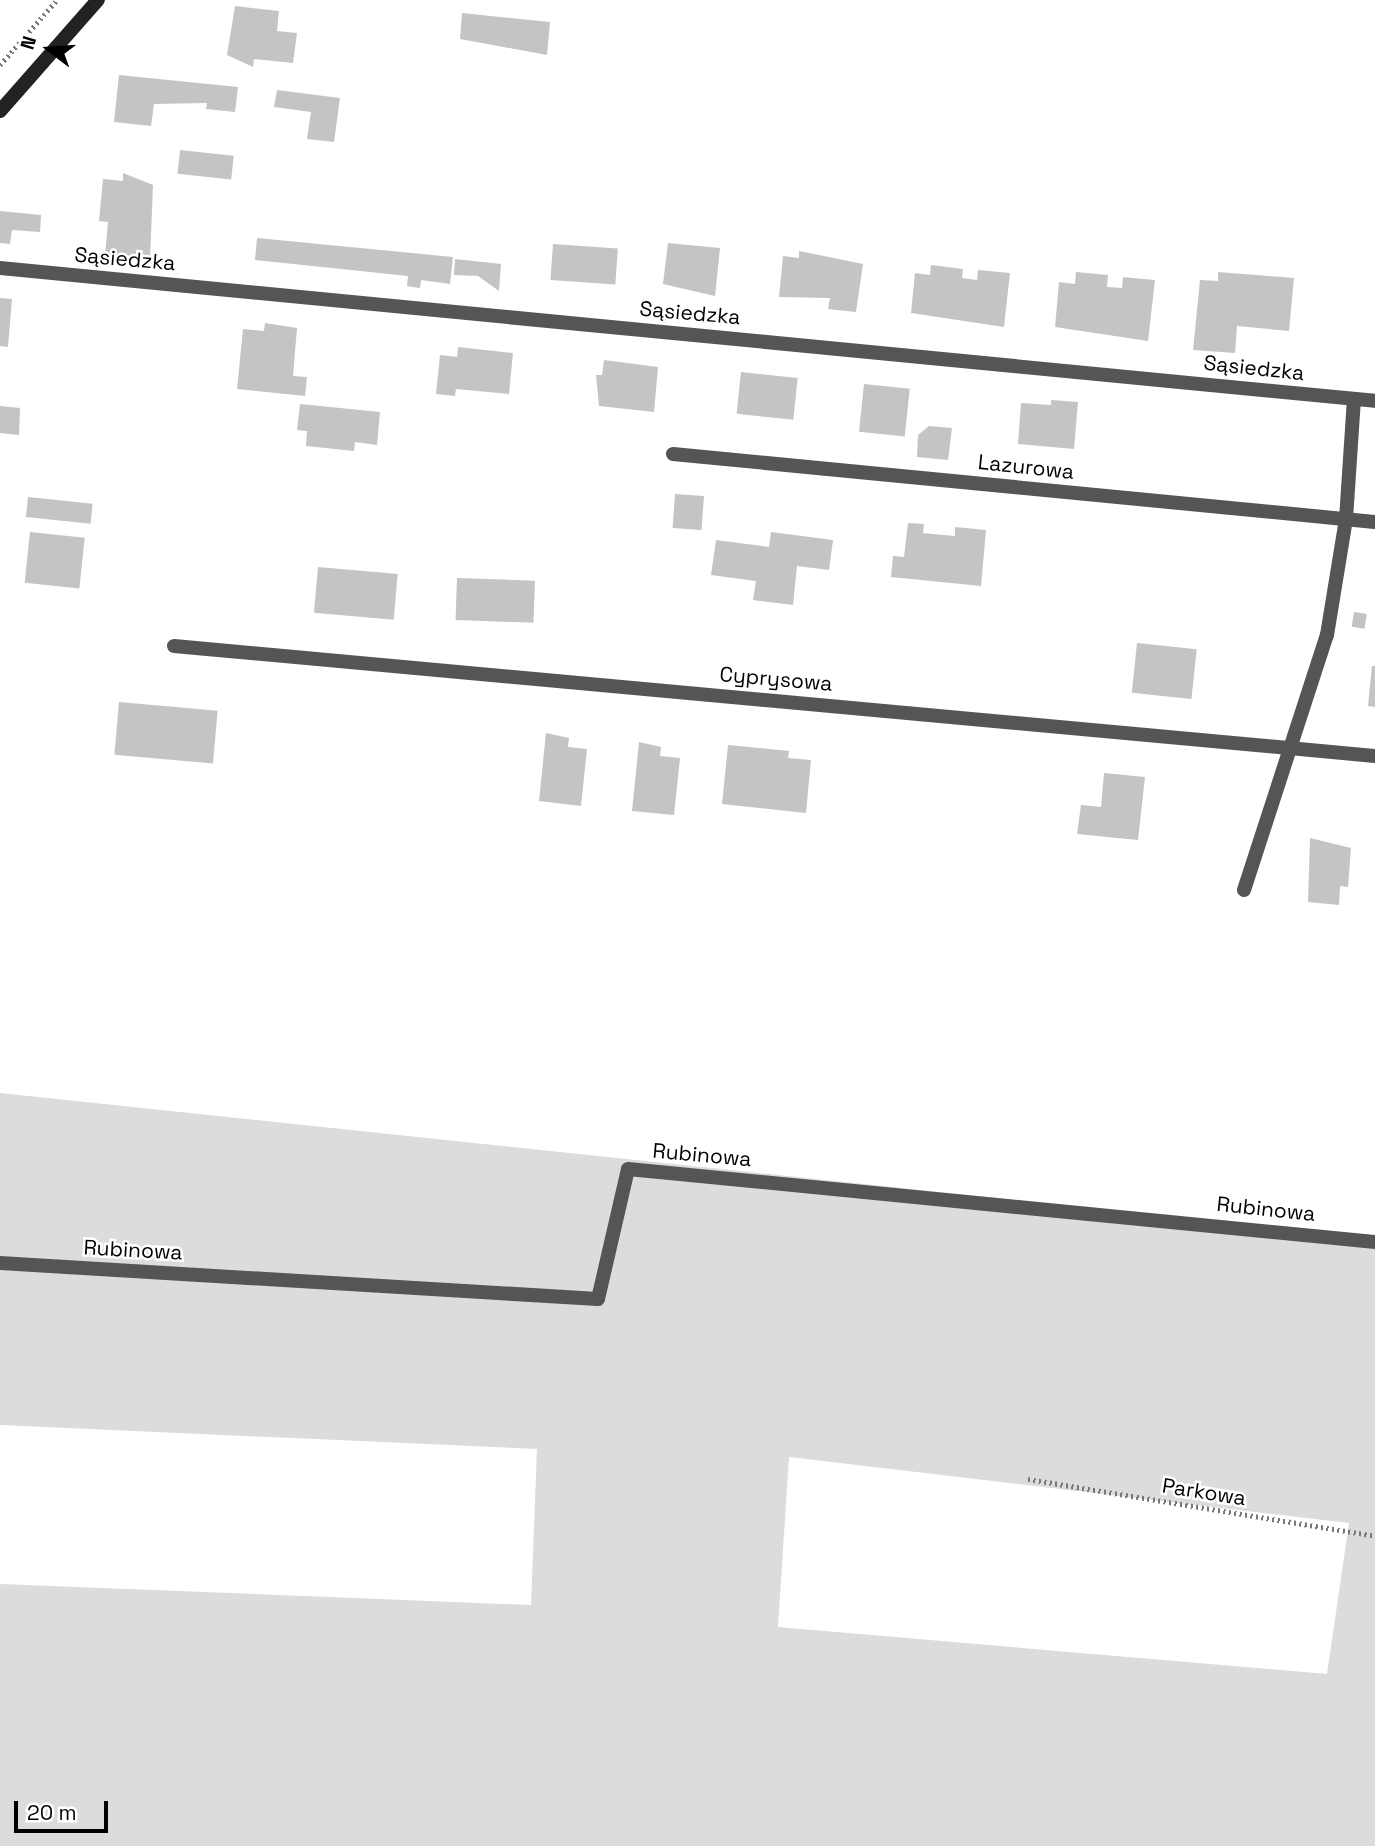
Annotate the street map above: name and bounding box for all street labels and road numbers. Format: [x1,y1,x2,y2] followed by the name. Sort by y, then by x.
[74,242,176,276] street label: Sąsiedzka
[639,296,741,330] street label: Sąsiedzka
[1202,350,1306,386] street label: Sąsiedzka
[977,449,1075,485] street label: Lazurowa
[719,662,833,696] street label: Cyprysowa
[652,1138,752,1172] street label: Rubinowa
[1215,1191,1317,1227] street label: Rubinowa
[83,1235,183,1265] street label: Rubinowa
[1160,1473,1248,1511] street label: Parkowa

